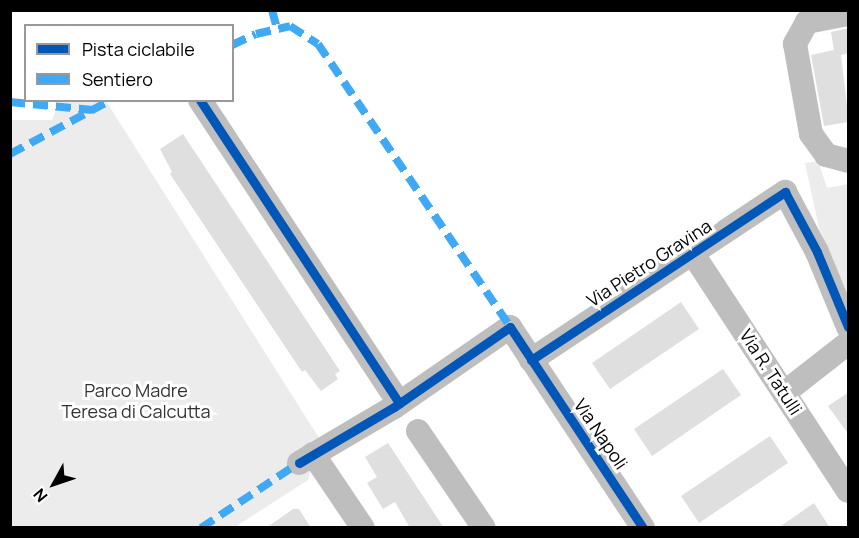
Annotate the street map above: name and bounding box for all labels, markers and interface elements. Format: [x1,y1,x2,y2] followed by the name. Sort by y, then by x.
[24,24,234,102] legend
[82,37,195,61] text: Pista ciclabile
[82,67,153,91] text: Sentiero
[583,215,715,311] street label: Via Pietro Gravina
[735,325,807,419] street label: Via R. Tatulli
[61,380,211,422] park label: Parco Madre Teresa di Calcutta
[570,395,632,473] street label: Via Napoli
[24,454,84,514] north arrow
[28,484,52,507] text: N

